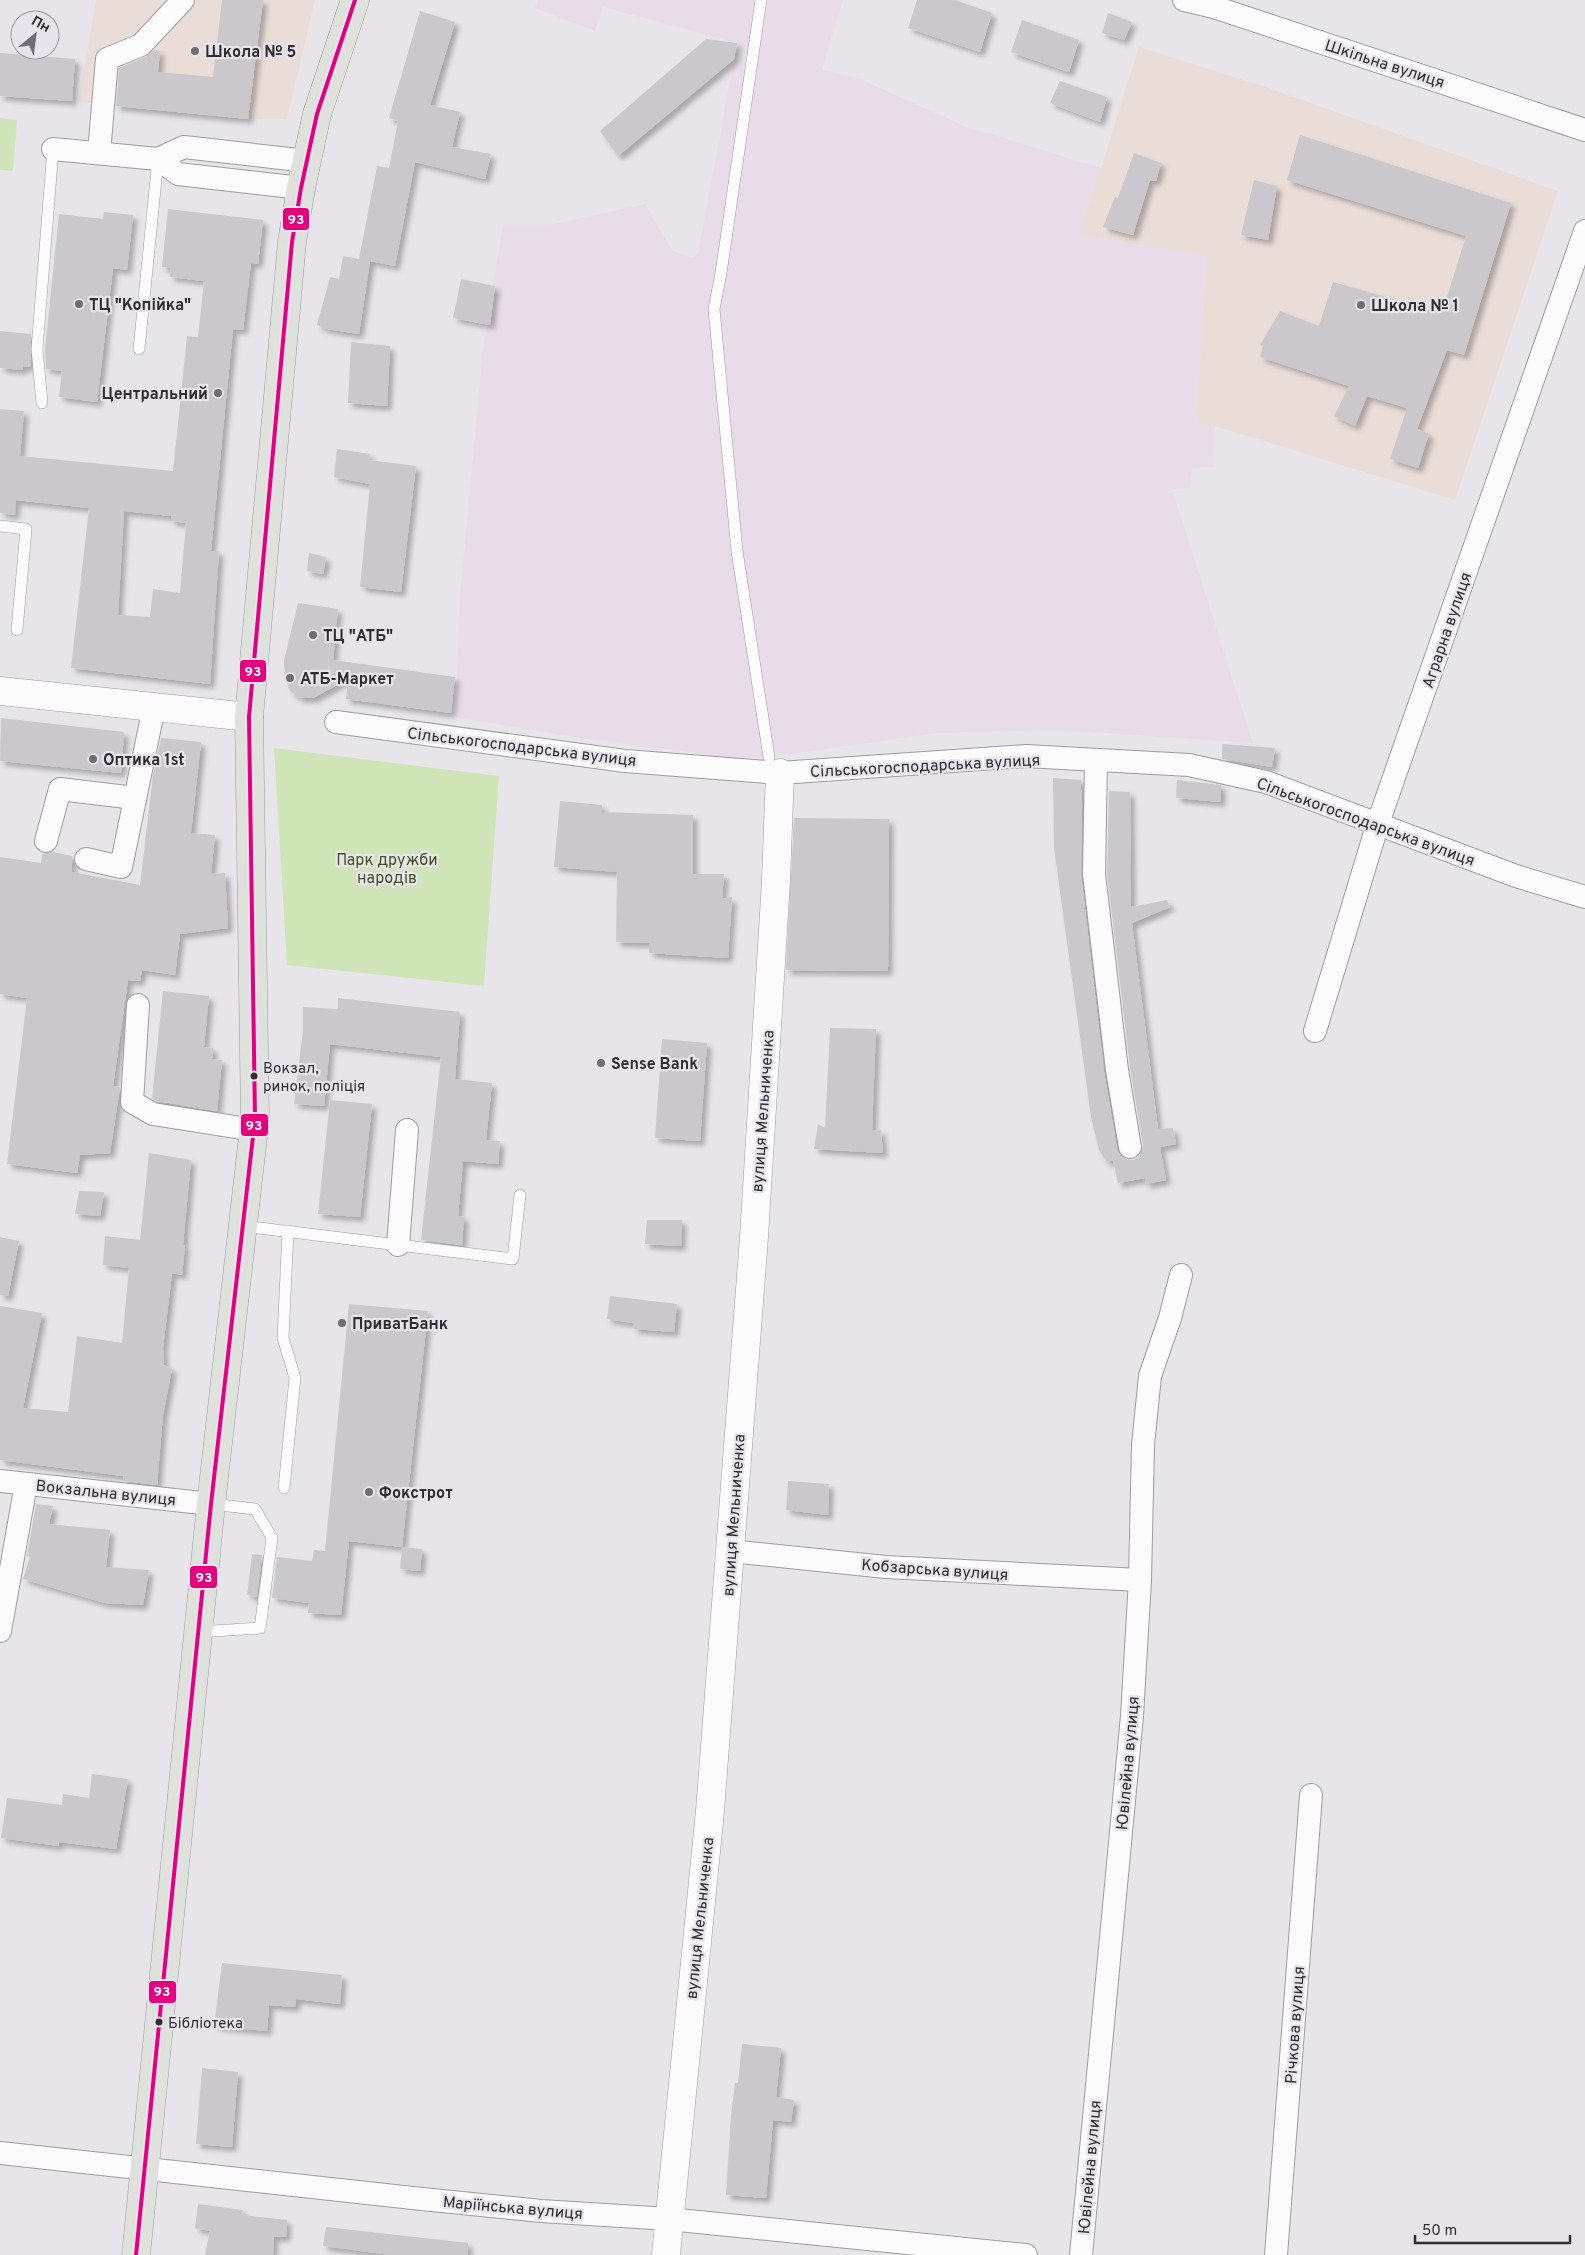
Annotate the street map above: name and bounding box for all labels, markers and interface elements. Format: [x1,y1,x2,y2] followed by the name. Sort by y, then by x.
[10,10,60,60] north arrow
[28,13,53,37] text: Пн
[1322,36,1447,94] street label: Шкільна вулиця
[205,43,296,63] place label: Школа № 5
[189,45,201,57] marker: Школа № 5
[282,207,310,231] line badge: 93
[288,212,305,229] text: 93
[89,296,191,316] place label: ТЦ "Копійка"
[1371,297,1459,317] place label: Школа № 1
[73,298,85,310] marker: ТЦ "Копійка"
[1355,299,1367,311] marker: Школа № 1
[102,385,208,405] place label: Центральний
[212,387,224,399] marker: Центральний
[1419,570,1477,691] street label: Аграрна вулиця
[323,627,393,647] place label: ТЦ "АТБ"
[307,629,319,641] marker: ТЦ "АТБ"
[239,659,267,683] line badge: 93
[245,664,262,681] text: 93
[300,670,394,690] place label: АТБ-Маркет
[284,672,296,684] marker: АТБ-Маркет
[406,724,637,772] street label: Сільськогосподарська вулиця
[103,751,185,771] place label: Оптика 1st
[809,751,1041,783] street label: Сільськогосподарська вулиця
[87,753,99,765] marker: Оптика 1st
[1254,774,1477,872] street label: Сільськогосподарська вулиця
[336,851,438,889] park label: Парк дружби народів
[748,1029,780,1193] street label: вулиця Мельниченка
[611,1055,698,1075] place label: Sense Bank
[595,1057,607,1069] marker: Sense Bank
[263,1060,365,1097] place label: Вокзал, ринок, поліція
[249,1071,259,1081] marker: Вокзал, ринок, поліція
[240,1113,269,1137] line badge: 93
[246,1118,263,1135] text: 93
[352,1315,448,1335] place label: ПриватБанк
[336,1317,348,1329] marker: ПриватБанк
[719,1433,751,1597] street label: вулиця Мельниченка
[35,1477,177,1511] street label: Вокзальна вулиця
[379,1484,453,1504] place label: Фокстрот
[363,1486,375,1498] marker: Фокстрот
[861,1556,1009,1586] street label: Кобзарська вулиця
[189,1565,218,1589] line badge: 93
[196,1570,213,1587] text: 93
[1113,1695,1145,1831] street label: Ювілейна вулиця
[683,1836,719,2000] street label: вулиця Мельниченка
[1282,1966,1310,2085] street label: Річкова вулиця
[148,1980,177,2004] line badge: 93
[154,1984,171,2001] text: 93
[168,2015,243,2034] place label: Бібліотека
[154,2017,164,2027] marker: Бібліотека
[1075,2099,1107,2235] street label: Ювілейна вулиця
[442,2193,584,2225] street label: Маріїнська вулиця
[1415,2212,1570,2244] scale bar
[1422,2222,1457,2241] text: 50 m

